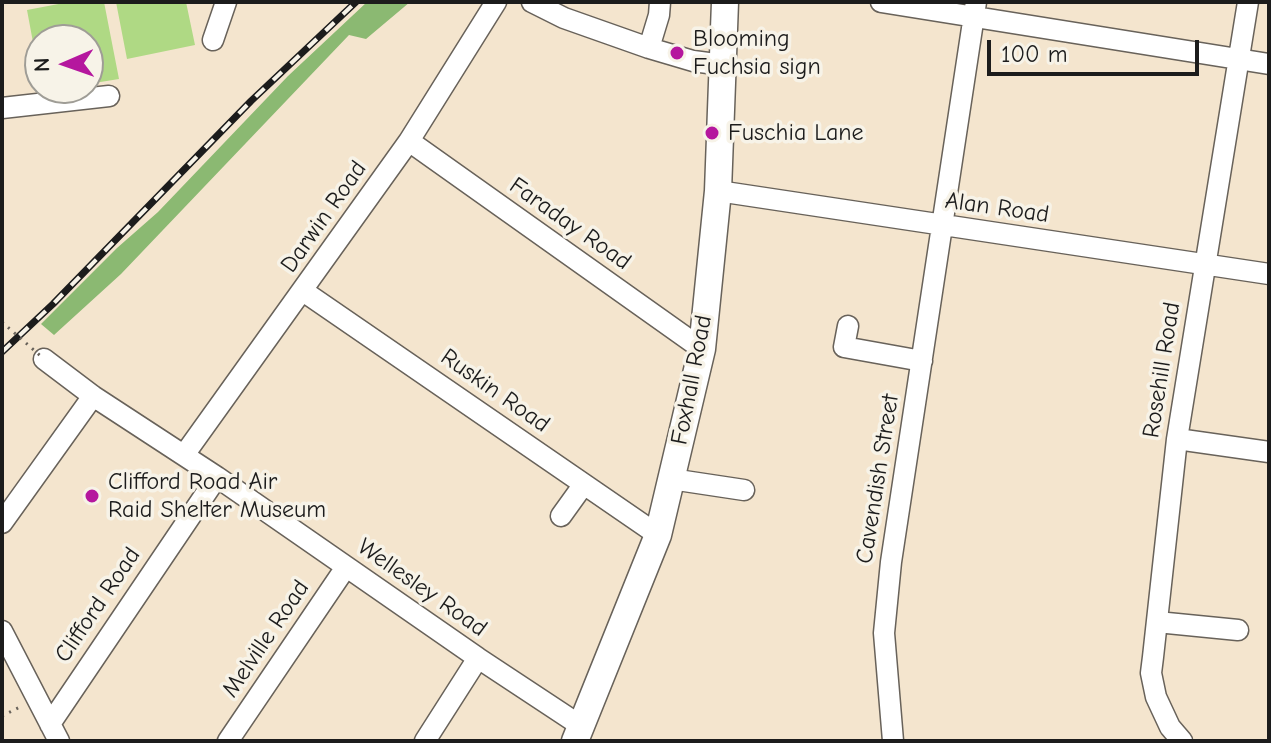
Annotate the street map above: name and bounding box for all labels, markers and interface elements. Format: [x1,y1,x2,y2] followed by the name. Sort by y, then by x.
[24,24,104,104] north arrow
[991,24,1203,74] scale bar
[693,25,821,81] place label: Blooming Fuchsia sign
[1001,40,1068,68] text: 100 m
[668,44,686,62] marker: Blooming Fuchsia sign
[29,57,55,72] text: N
[728,119,864,147] place label: Fuschia Lane
[703,124,721,142] marker: Fuschia Lane
[275,156,373,278] street label: Darwin Road
[504,171,636,277] street label: Faraday Road
[943,186,1051,230] street label: Alan Road
[1137,300,1187,440] street label: Rosehill Road
[665,313,719,447] street label: Foxhall Road
[435,343,555,439] street label: Ruskin Road
[850,392,906,566] street label: Cavendish Street
[108,468,326,524] place label: Clifford Road Air Raid Shelter Museum
[83,487,101,505] marker: Clifford Road Air Raid Shelter Museum
[352,533,492,643] street label: Wellesley Road
[49,542,147,668] street label: Clifford Road
[216,575,316,703] street label: Melville Road

